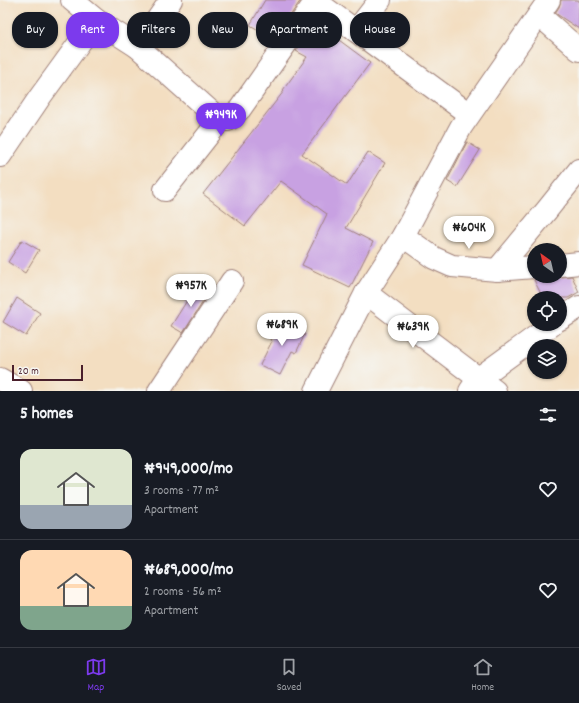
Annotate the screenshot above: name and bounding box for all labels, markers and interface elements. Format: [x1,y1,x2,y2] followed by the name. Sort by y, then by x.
[12,12,58,48] chip: Buy
[66,12,119,48] chip: Rent
[127,12,190,48] chip: Filters
[198,12,248,48] chip: New
[256,12,342,48] chip: Apartment
[350,12,410,48] chip: House
[193,103,249,137] pin: ₦949K
[205,106,237,125] text: ₦949K
[441,216,497,250] pin: ₦604K
[452,219,486,238] text: ₦604K
[527,243,567,283] north arrow
[527,243,567,379] map controls
[163,274,219,308] pin: ₦957K
[175,277,207,296] text: ₦957K
[527,291,567,331] button: locate
[254,313,310,347] pin: ₦689K
[385,315,441,349] pin: ₦639K
[266,316,298,335] text: ₦689K
[397,318,429,337] text: ₦639K
[527,339,567,379] button: layers
[12,363,83,382] scale bar
[18,364,39,380] text: 20 m
[20,403,73,427] text: 5 homes
[537,404,559,426] icon: filters
[144,458,233,482] text: ₦949,000/mo
[52,465,100,513] icon: home
[537,478,559,500] icon: heart
[144,482,219,501] text: 3 rooms · 77 m²
[144,501,198,520] text: Apartment
[144,559,233,583] text: ₦689,000/mo
[52,566,100,614] icon: home
[537,579,559,601] icon: heart
[144,583,221,602] text: 2 rooms · 56 m²
[144,602,198,621] text: Apartment
[85,656,107,696] tab: Map
[277,656,301,696] tab: Saved
[471,656,494,696] tab: Home

